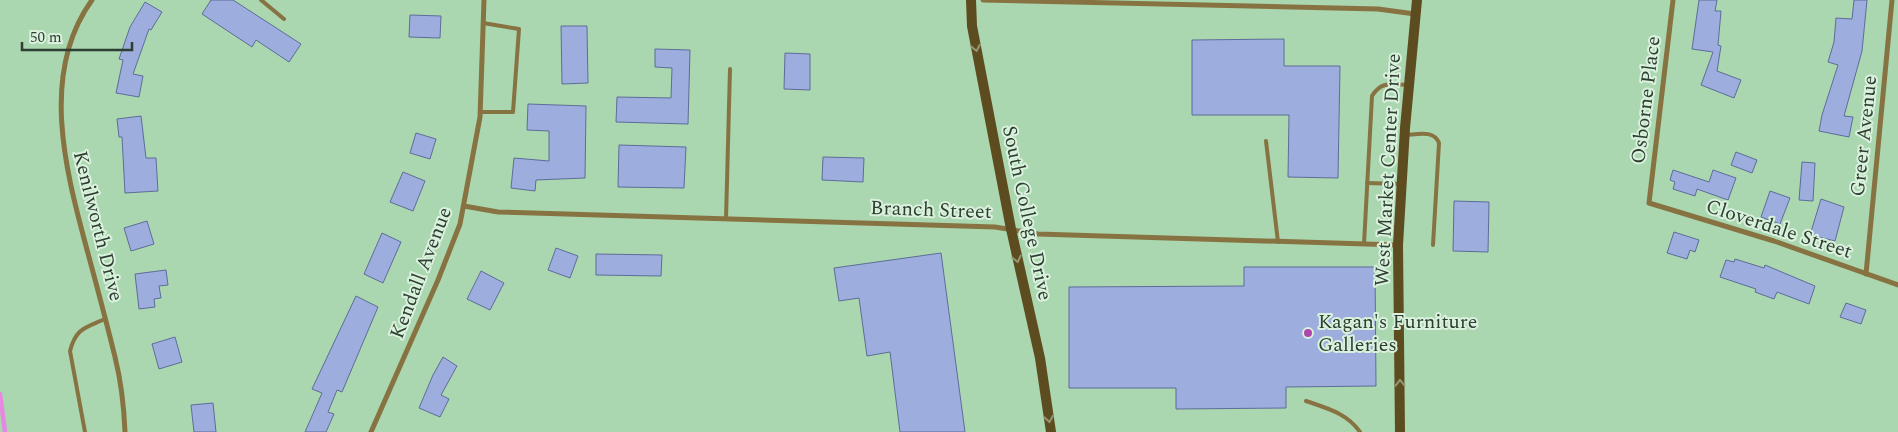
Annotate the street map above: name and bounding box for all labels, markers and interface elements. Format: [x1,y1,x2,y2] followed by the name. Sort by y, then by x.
[22,20,132,52] scale bar
[30,26,62,49] text: 50 m
[1623,34,1669,166] street label: Osborne Place
[970,44,981,53] one-way arrow
[1367,53,1409,287] street label: West Market Center Drive
[1843,74,1885,198] street label: Greer Avenue
[994,123,1060,303] street label: South College Drive
[65,148,131,304] street label: Kenilworth Drive
[1702,191,1856,267] street label: Cloverdale Street
[870,193,992,227] street label: Branch Street
[382,203,460,343] street label: Kendall Avenue
[1012,255,1022,264] one-way arrow
[1318,307,1477,360] place label: Kagan's Furniture Galleries
[1302,327,1314,339] marker: Kagan's Furniture Galleries
[1394,379,1405,387] one-way arrow
[1043,414,1053,423] one-way arrow

